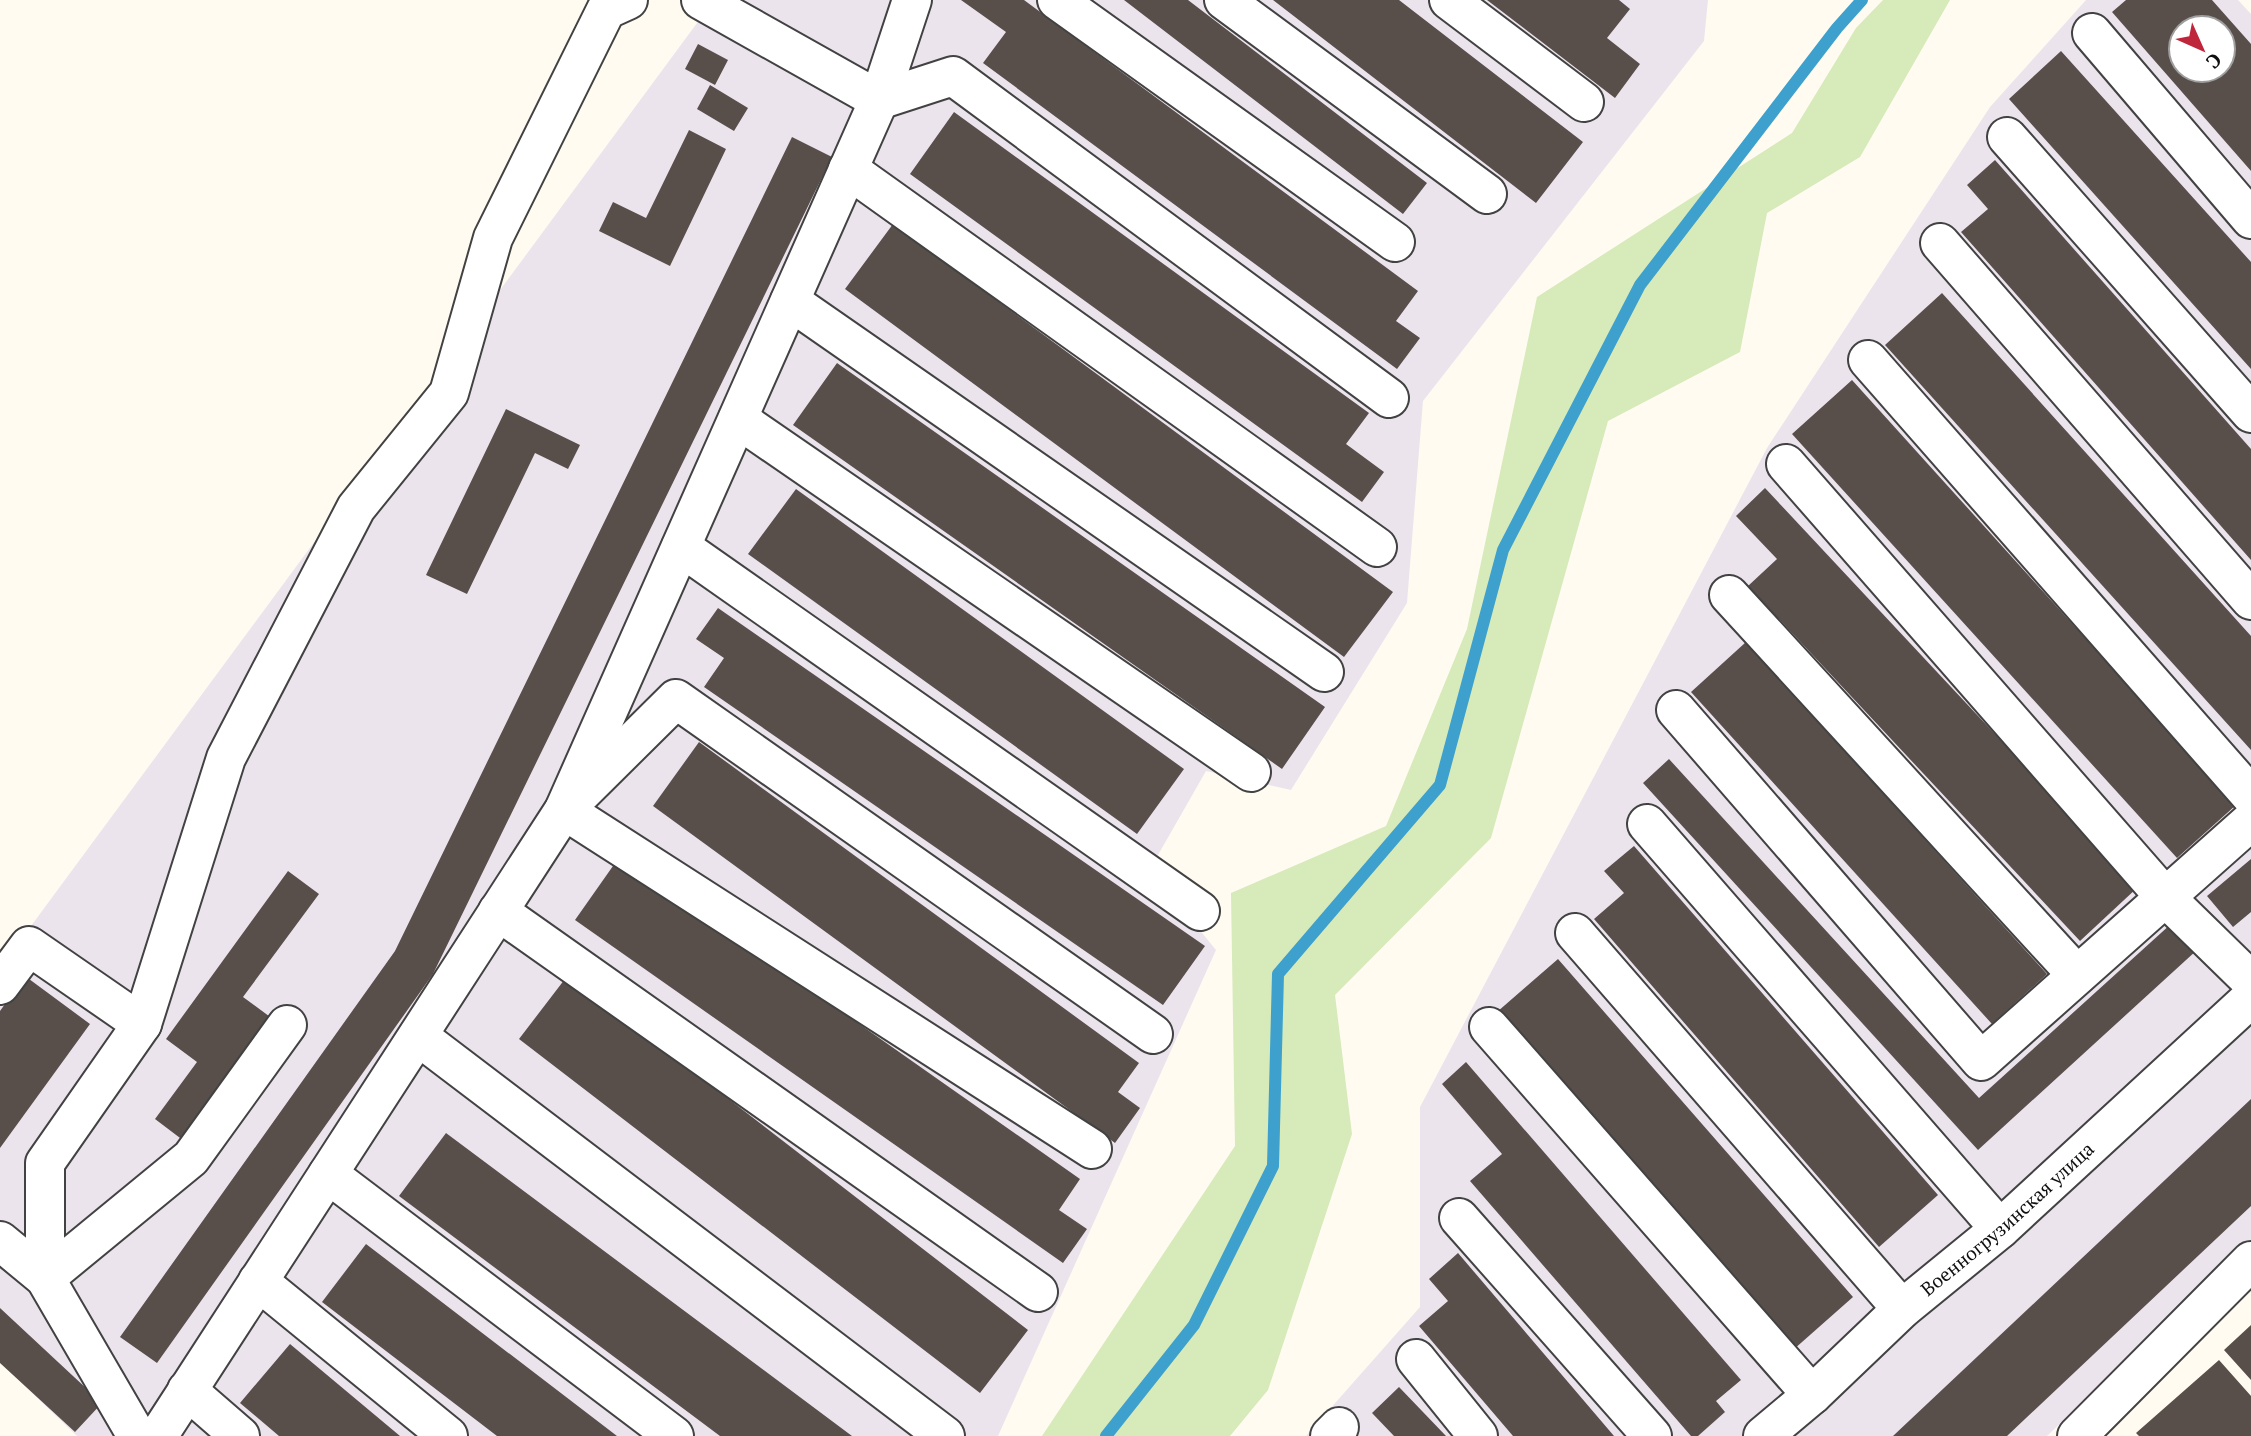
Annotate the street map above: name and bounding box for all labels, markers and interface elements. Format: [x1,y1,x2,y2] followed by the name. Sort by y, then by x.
[2167,14,2237,84] north arrow
[2201,48,2228,75] text: С
[1915,1136,2099,1301] street label: Военногрузинская улица

